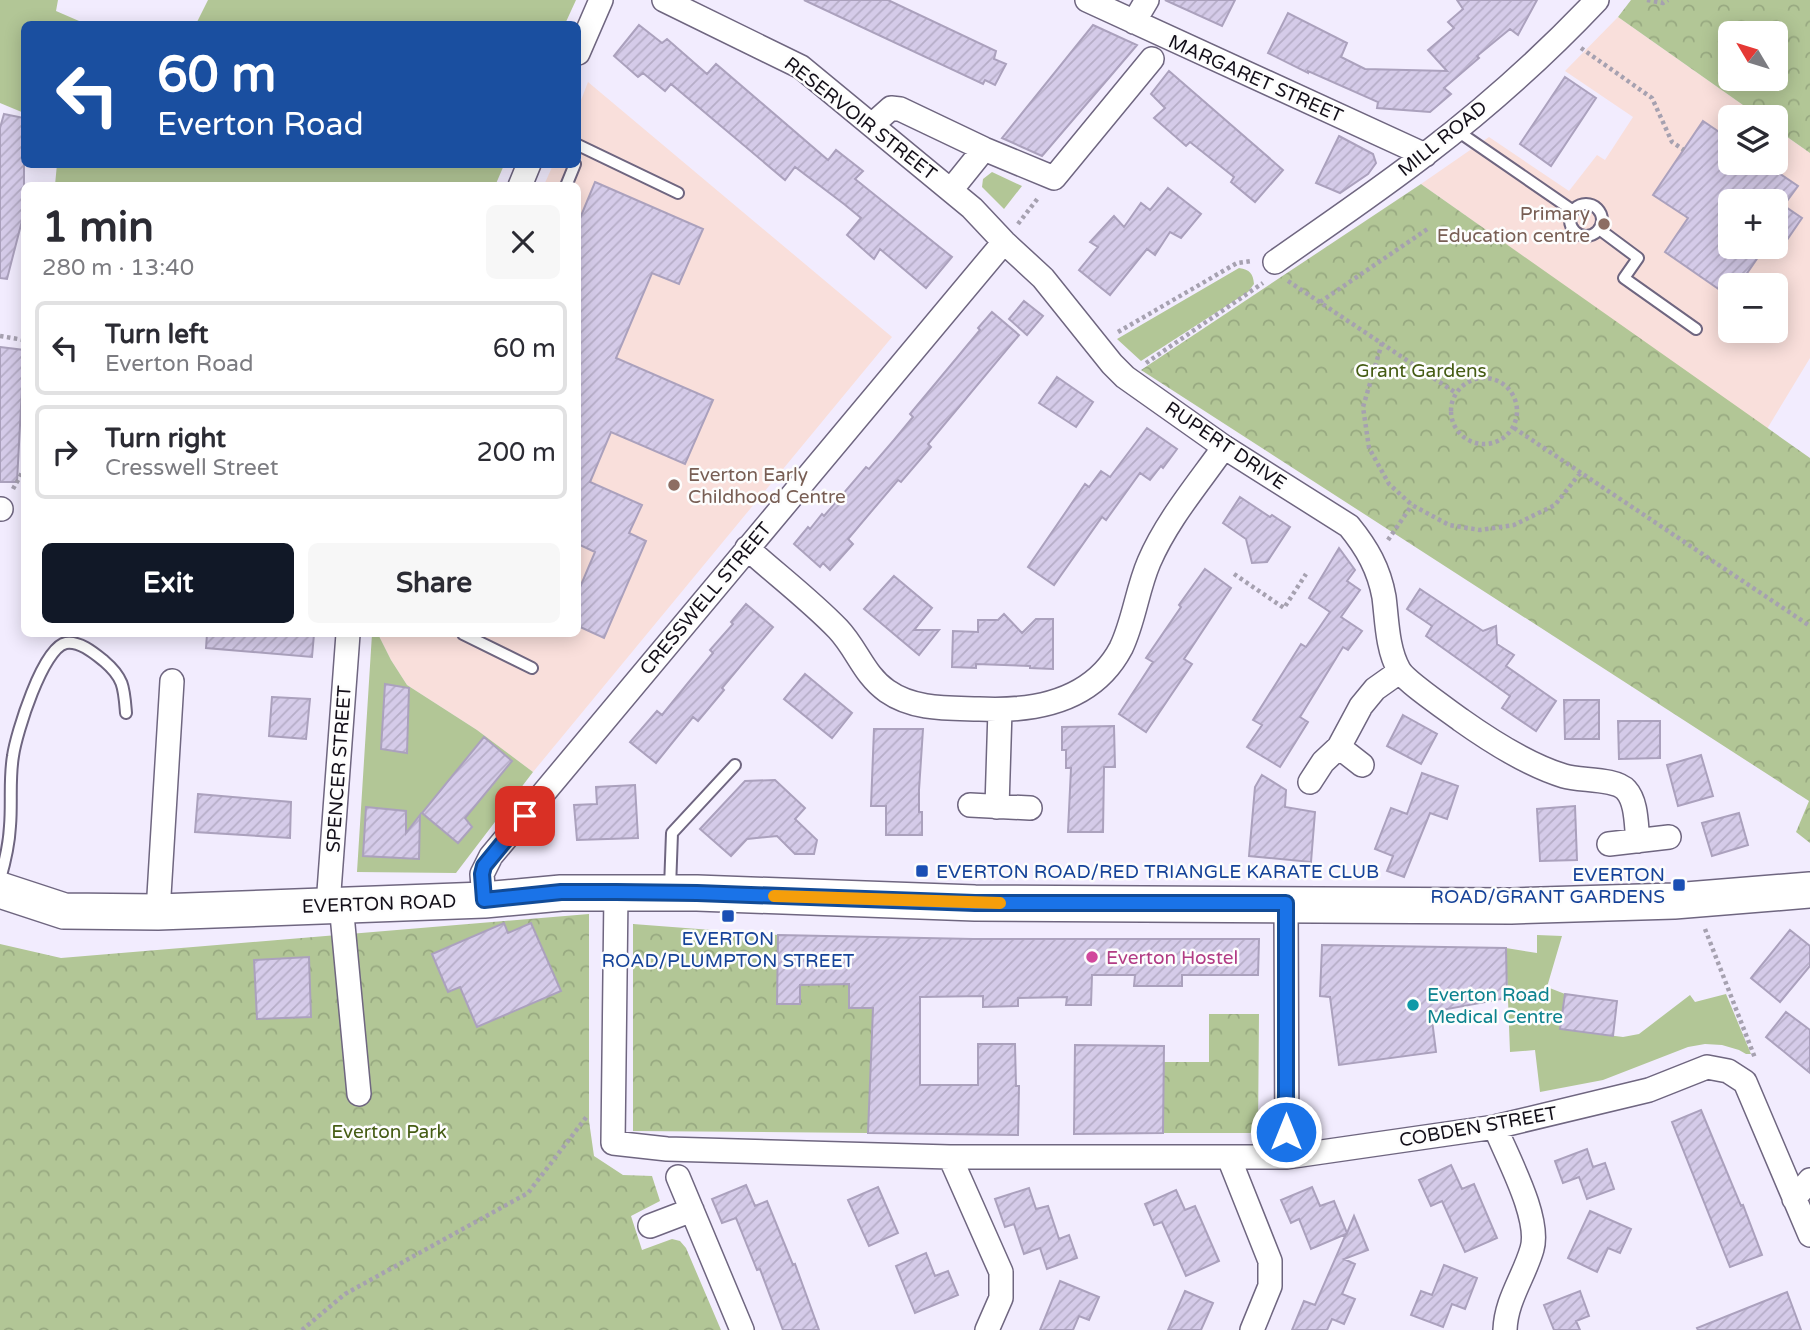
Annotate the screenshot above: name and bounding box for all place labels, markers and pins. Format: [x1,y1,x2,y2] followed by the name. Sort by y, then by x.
[1437,203,1590,247] place label: Primary Education centre
[1596,216,1612,232] marker: Primary Education centre
[688,464,846,508] place label: Everton Early Childhood Centre
[666,477,682,493] marker: Everton Early Childhood Centre
[495,786,555,846] pin
[936,861,1379,883] place label: EVERTON ROAD/RED TRIANGLE KARATE CLUB
[914,863,930,879] marker: EVERTON ROAD/RED TRIANGLE KARATE CLUB
[1430,864,1665,908] place label: EVERTON ROAD/GRANT GARDENS
[1671,877,1687,893] marker: EVERTON ROAD/GRANT GARDENS
[720,908,736,924] marker: EVERTON ROAD/PLUMPTON STREET
[602,928,855,972] place label: EVERTON ROAD/PLUMPTON STREET
[1106,947,1238,969] place label: Everton Hostel
[1084,949,1100,965] marker: Everton Hostel
[1427,984,1563,1028] place label: Everton Road Medical Centre
[1405,997,1421,1013] marker: Everton Road Medical Centre

